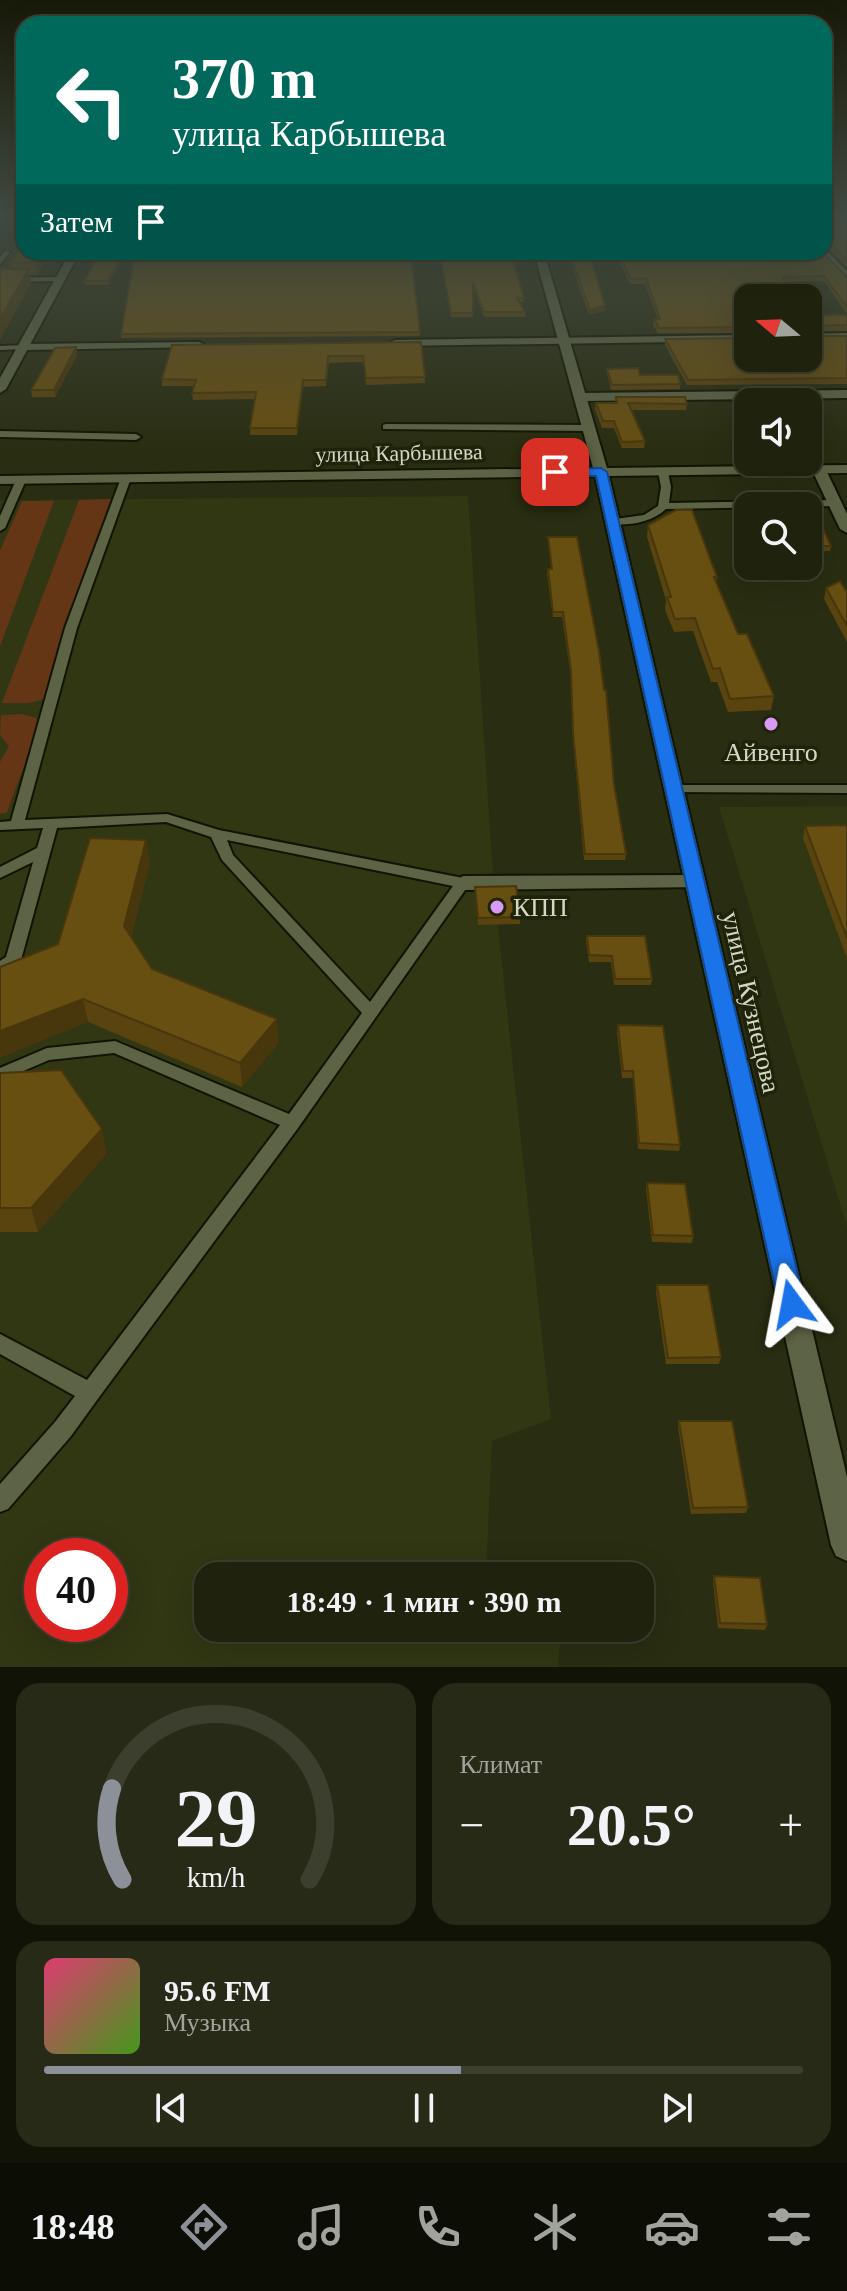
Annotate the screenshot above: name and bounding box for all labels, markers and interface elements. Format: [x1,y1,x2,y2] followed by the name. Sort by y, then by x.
[40,48,144,152] icon: left
[172,48,317,110] text: 370 m
[172,114,446,154] text: улица Карбышева
[129,200,173,244] icon: arrive
[40,205,113,238] text: Затем
[734,284,822,372] north arrow
[734,284,822,580] map controls
[734,388,822,476] button: sound
[521,438,589,506] pin
[315,439,483,467] street label: улица Карбышева
[533,450,577,494] icon: arrive
[734,492,822,580] button: search
[762,715,780,733] marker: Айвенго
[724,738,818,767] place label: Айвенго
[513,893,568,922] place label: КПП
[488,898,506,916] marker: КПП
[716,909,786,1096] street label: улица Кузнецова
[750,1262,834,1346] position arrow
[24,1538,128,1642] speed limit sign: 40
[287,1585,562,1618] text: 18:49 · 1 мин · 390 m
[460,1750,542,1779] text: Климат
[174,1772,257,1864] text: 29
[567,1792,696,1858] text: 20.5°
[460,1801,484,1850] text: −
[778,1801,803,1850] text: +
[186,1862,245,1893] text: km/h
[164,1974,271,2007] text: 95.6 FM
[164,2008,251,2037] text: Музыка
[149,2086,193,2130] icon: previous
[402,2086,446,2130] icon: pause
[655,2086,699,2130] icon: next
[176,2199,232,2255] icon: directions
[293,2199,349,2255] icon: music
[410,2199,466,2255] icon: phone
[527,2199,583,2255] icon: climate
[644,2199,700,2255] icon: car
[761,2199,817,2255] icon: filters
[31,2207,115,2247] text: 18:48

